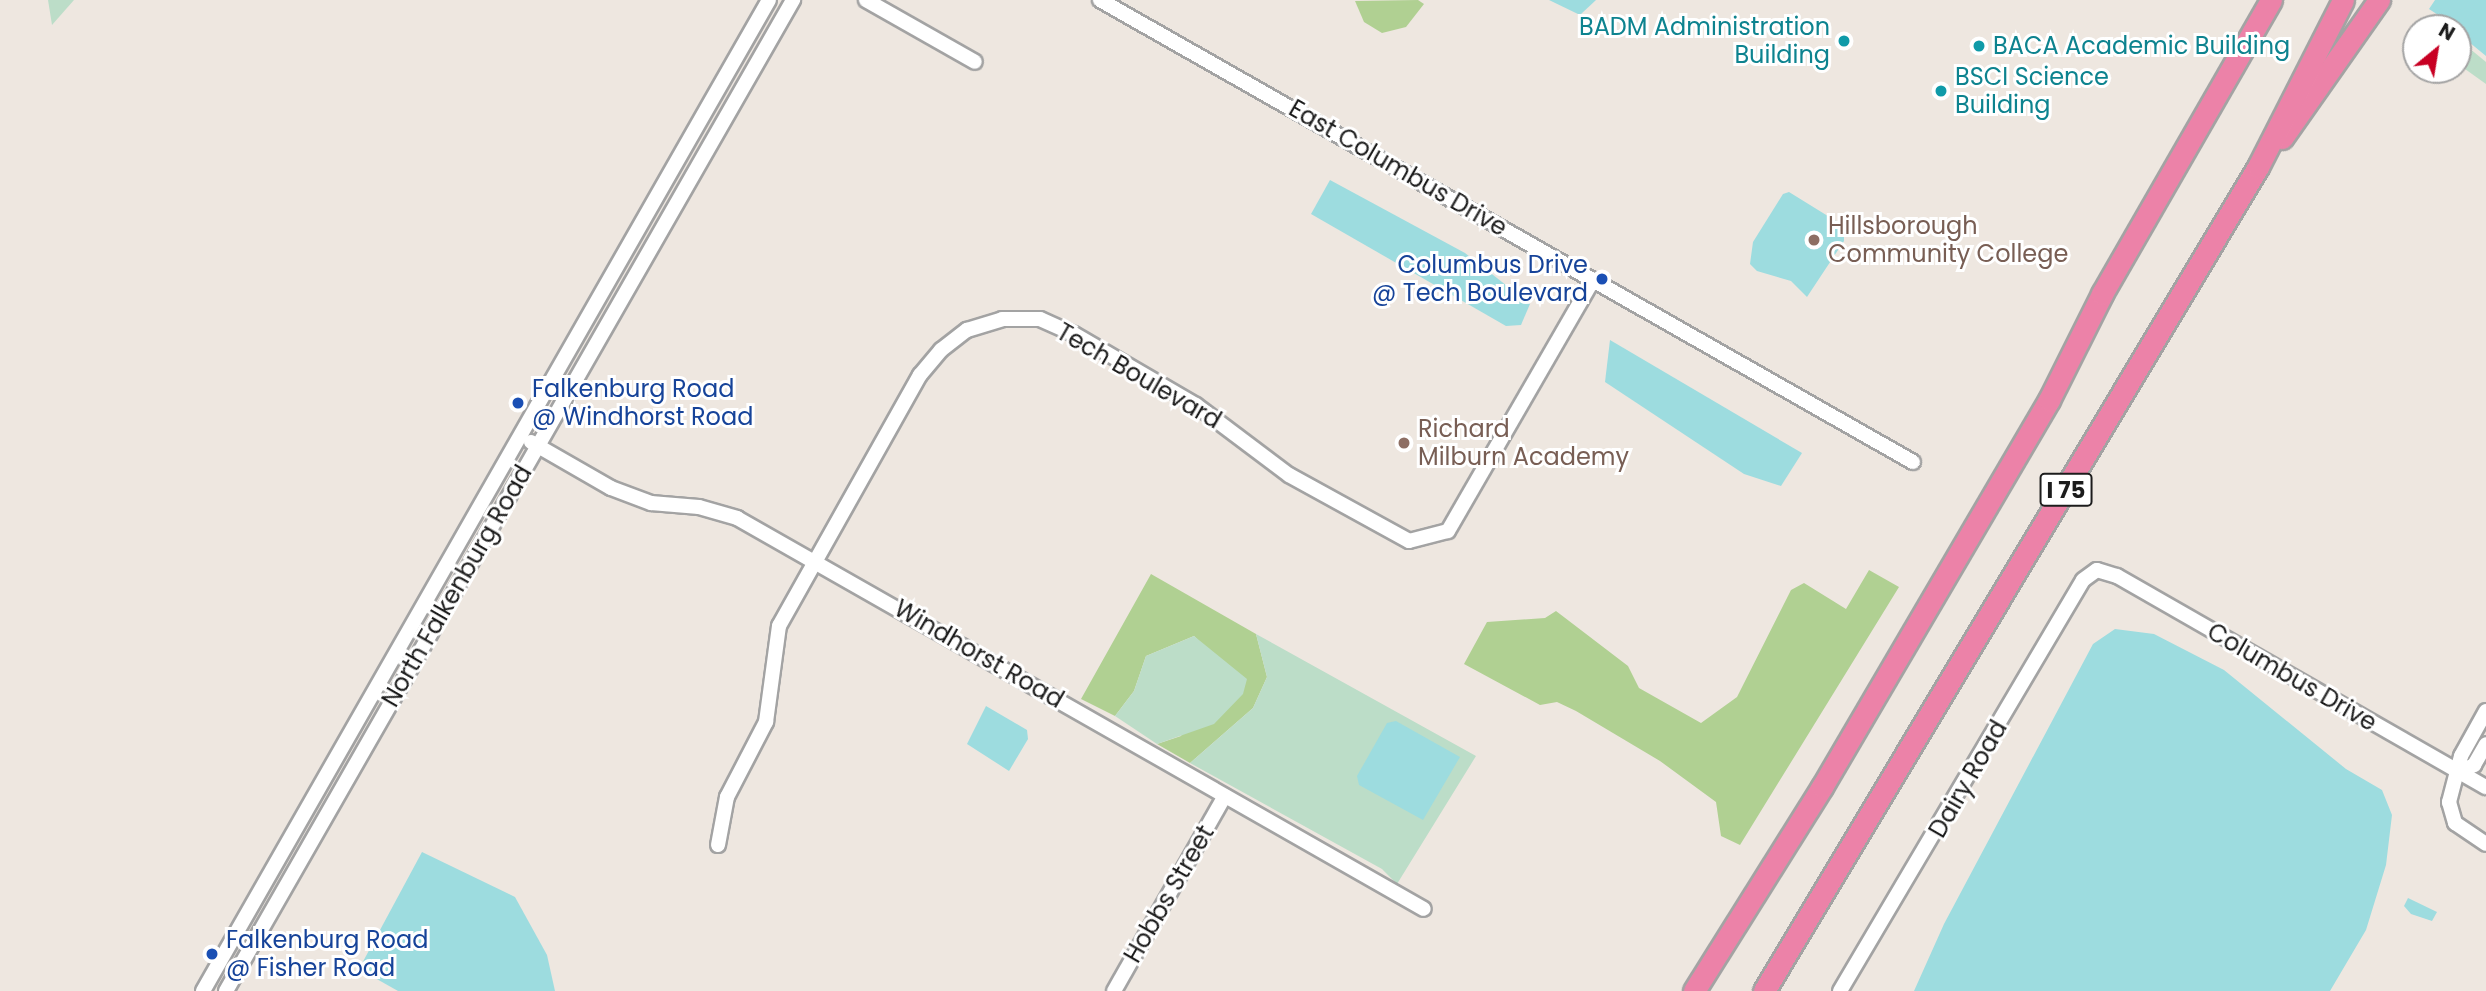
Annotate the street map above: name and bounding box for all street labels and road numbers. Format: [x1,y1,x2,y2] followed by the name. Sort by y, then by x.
[1284,94,1512,242] street label: East Columbus Drive
[1052,317,1226,435] street label: Tech Boulevard
[376,460,538,712] street label: North Falkenburg Road
[2038,470,2094,510] road number: I 75
[889,594,1069,714] street label: Windhorst Road
[2202,617,2382,737] street label: Columbus Drive
[1923,715,2013,843] street label: Dairy Road
[1118,820,1220,968] street label: Hobbs Street

